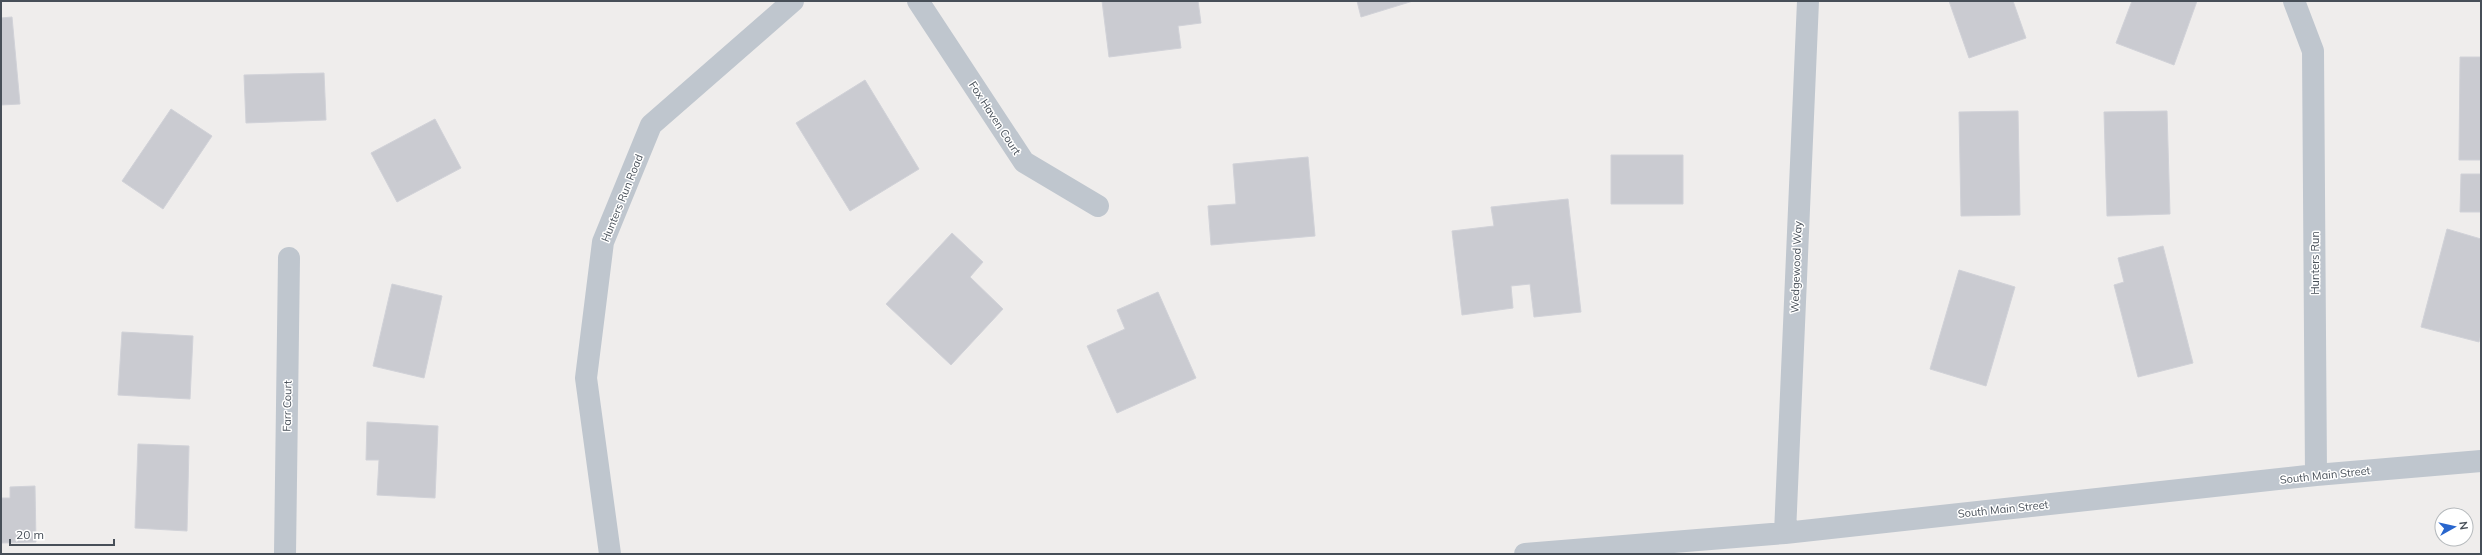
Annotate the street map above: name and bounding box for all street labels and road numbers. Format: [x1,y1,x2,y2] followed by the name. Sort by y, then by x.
[966,79,1024,157] street label: Fox Haven Court
[598,152,646,244] street label: Hunters Run Road
[1787,221,1805,313] street label: Wedgewood Way
[2308,231,2322,295] street label: Hunters Run
[280,380,294,432] street label: Farr Court
[2279,463,2371,487] street label: South Main Street
[1957,497,2049,521] street label: South Main Street

